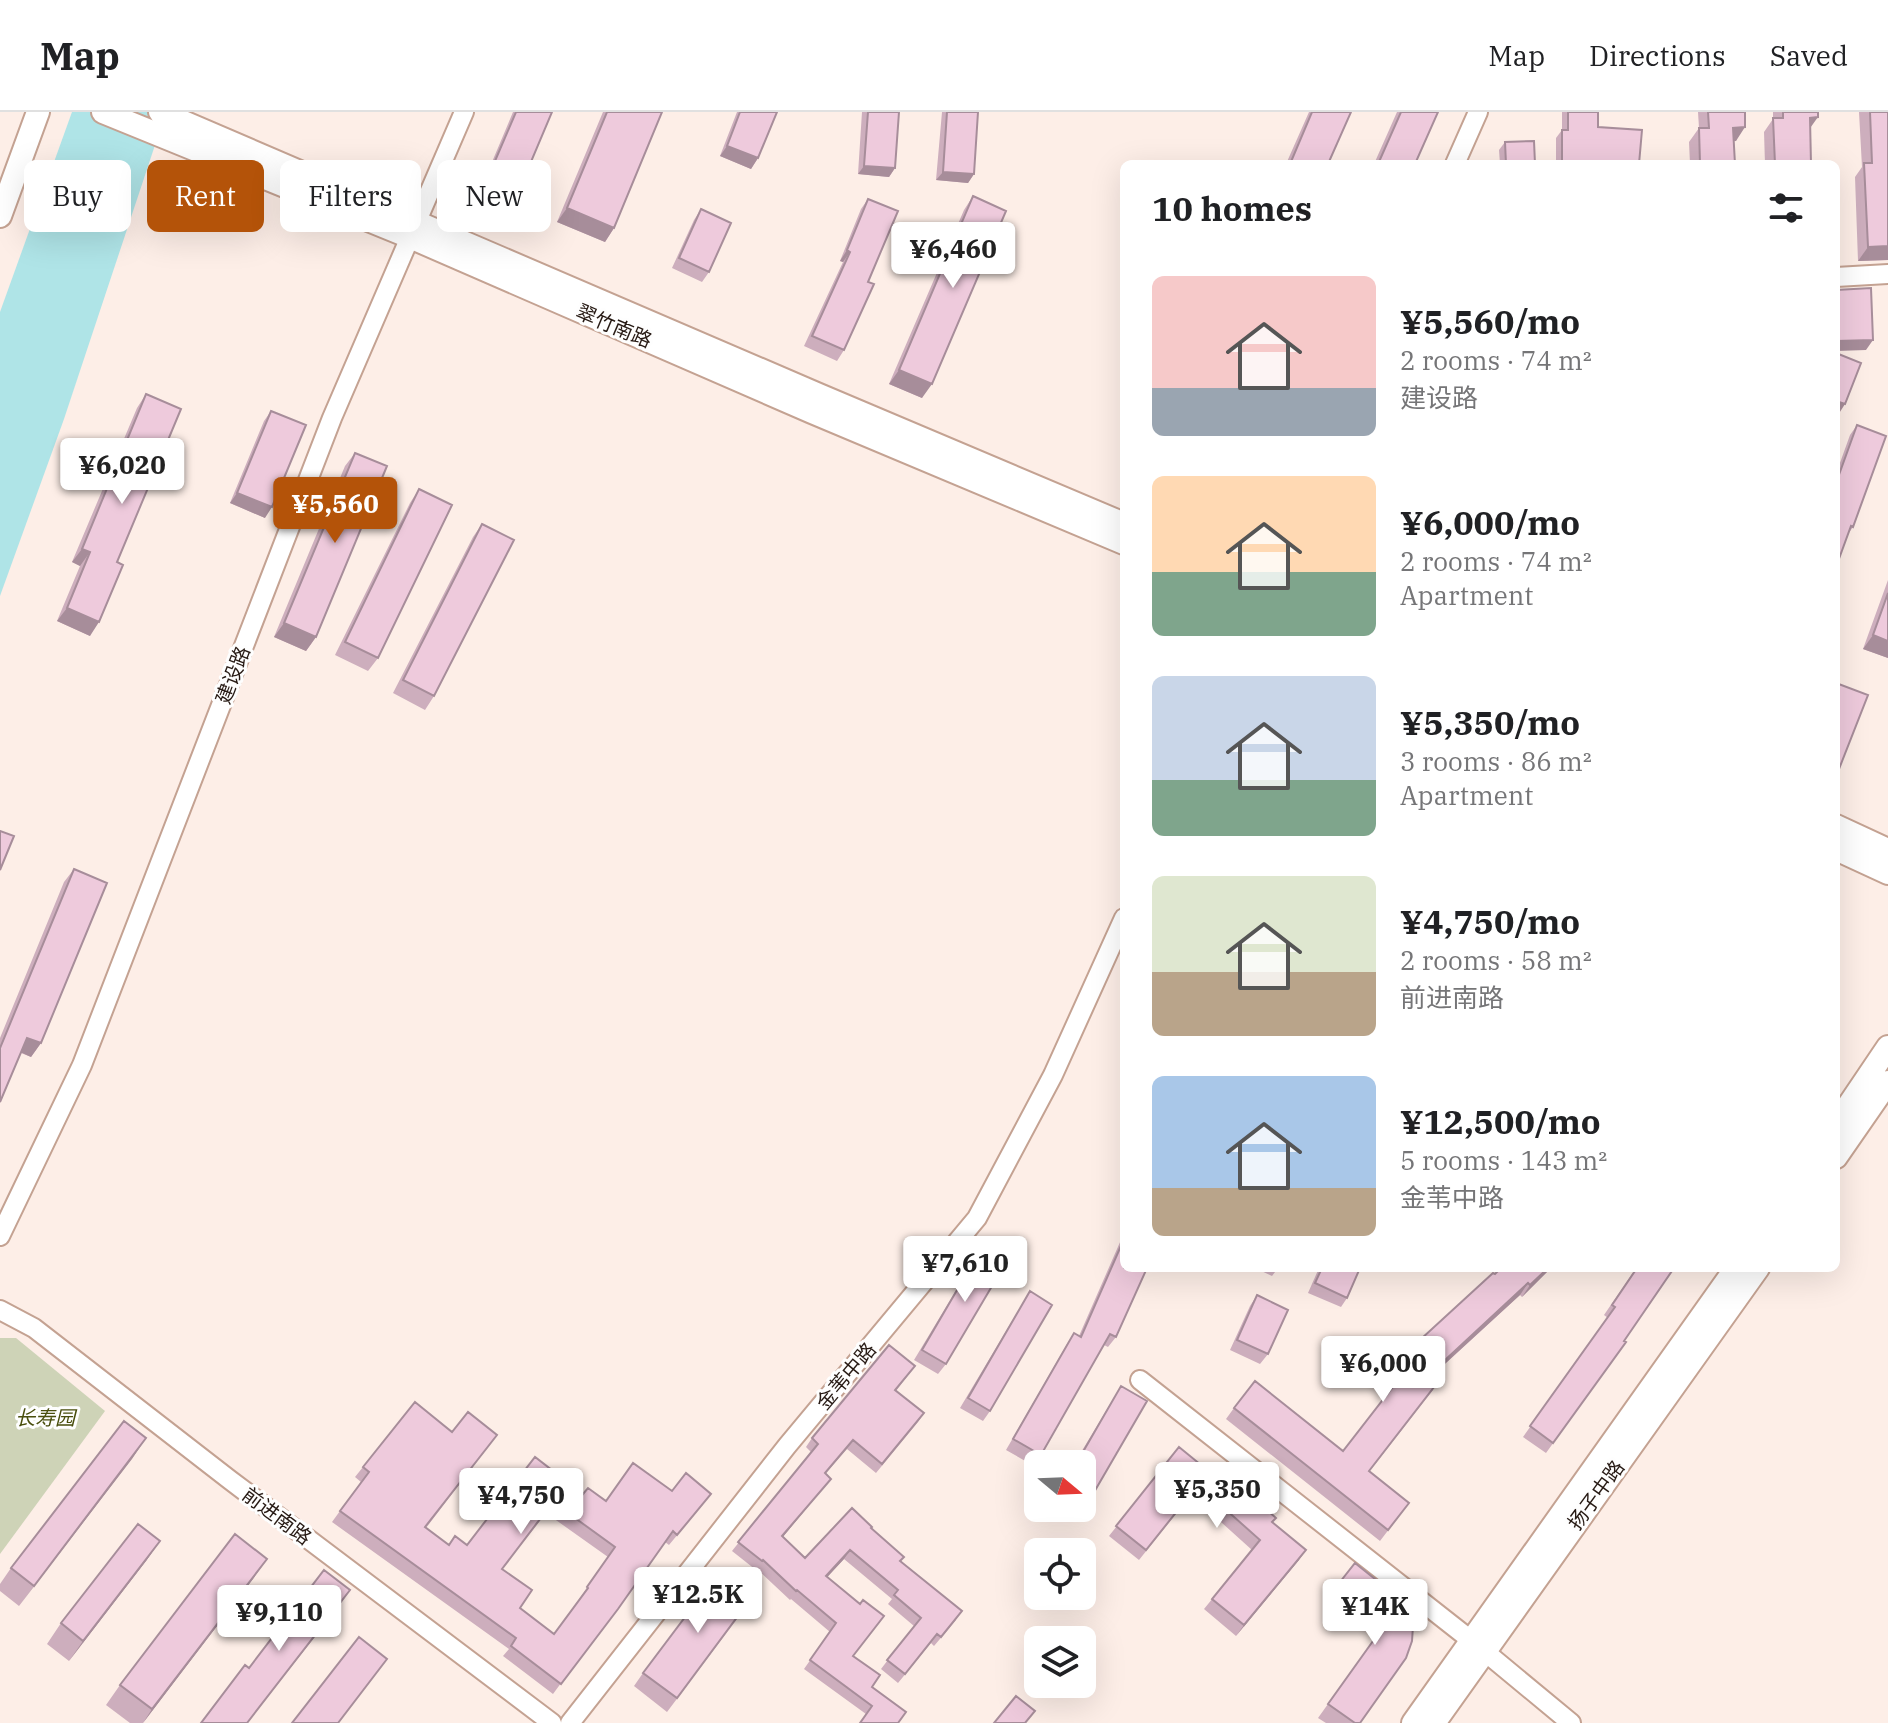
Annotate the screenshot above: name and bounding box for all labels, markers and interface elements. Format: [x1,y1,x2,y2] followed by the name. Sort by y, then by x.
[40,31,120,80] text: Map
[1488,37,1545,74] text: Map
[1589,37,1726,74] text: Directions
[1770,37,1848,74] text: Saved
[24,160,131,232] chip: Buy
[147,160,264,232] chip: Rent
[280,160,421,232] chip: Filters
[437,160,551,232] chip: New
[1152,186,1312,230] text: 10 homes
[1764,186,1808,230] icon: filters
[888,222,1018,290] pin: ¥6,460
[909,231,997,265] text: ¥6,460
[572,297,656,354] street label: 翠竹南路
[1400,299,1580,343] text: ¥5,560/mo
[1216,308,1312,404] icon: home
[1400,343,1592,377] text: 2 rooms · 74 m²
[1400,380,1478,414] text: 建设路
[57,438,187,506] pin: ¥6,020
[78,447,166,481] text: ¥6,020
[270,477,400,545] pin: ¥5,560
[291,486,379,520] text: ¥5,560
[1400,500,1580,544] text: ¥6,000/mo
[1216,508,1312,604] icon: home
[1400,544,1592,578] text: 2 rooms · 74 m²
[1400,578,1533,612] text: Apartment
[209,642,256,708] street label: 建设路
[1400,700,1580,744] text: ¥5,350/mo
[1216,708,1312,804] icon: home
[1400,744,1592,778] text: 3 rooms · 86 m²
[1400,778,1533,812] text: Apartment
[1400,899,1580,943] text: ¥4,750/mo
[1216,908,1312,1004] icon: home
[1400,943,1592,977] text: 2 rooms · 58 m²
[1400,980,1504,1014] text: 前进南路
[1400,1099,1600,1143] text: ¥12,500/mo
[1216,1108,1312,1204] icon: home
[1400,1143,1607,1177] text: 5 rooms · 143 m²
[1400,1180,1504,1214] text: 金苇中路
[900,1236,1030,1304] pin: ¥7,610
[921,1245,1009,1279] text: ¥7,610
[810,1336,882,1415] street label: 金苇中路
[1318,1336,1448,1404] pin: ¥6,000
[1339,1345,1427,1379] text: ¥6,000
[15,1404,78,1431] park label: 长寿园
[1024,1450,1096,1522] north arrow
[1024,1450,1096,1698] map controls
[1561,1454,1630,1535] street label: 扬子中路
[1152,1462,1282,1530] pin: ¥5,350
[456,1468,586,1536] pin: ¥4,750
[1173,1471,1261,1505] text: ¥5,350
[477,1477,565,1511] text: ¥4,750
[237,1481,317,1550] street label: 前进南路
[1024,1538,1096,1610] button: locate
[633,1567,763,1635] pin: ¥12.5K
[652,1576,744,1610] text: ¥12.5K
[1328,1579,1422,1647] pin: ¥14K
[214,1585,344,1653] pin: ¥9,110
[1341,1588,1409,1622] text: ¥14K
[235,1594,323,1628] text: ¥9,110
[1024,1626,1096,1698] button: layers

